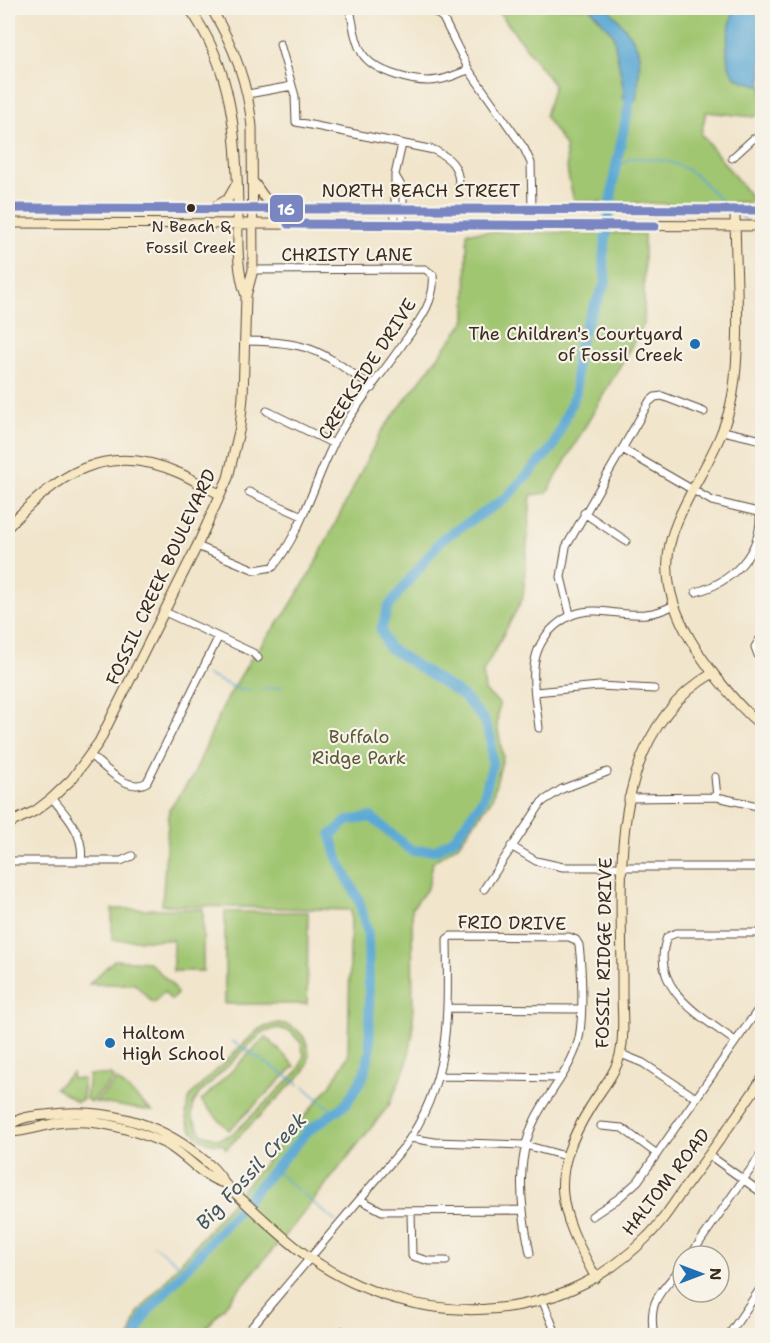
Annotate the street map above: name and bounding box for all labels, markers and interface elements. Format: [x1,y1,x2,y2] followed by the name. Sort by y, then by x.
[322,179,520,203] street label: NORTH BEACH STREET
[269,194,304,223] line badge: 16
[277,199,295,220] text: 16
[185,202,197,214] marker: N Beach & Fossil Creek
[146,216,236,258] place label: N Beach & Fossil Creek
[281,243,413,267] street label: CHRISTY LANE
[312,294,422,444] street label: CREEKSIDE DRIVE
[468,322,683,367] place label: The Children's Courtyard of Fossil Creek
[688,337,702,351] marker: The Children's Courtyard of Fossil Creek
[100,465,222,689] street label: FOSSIL CREEK BOULEVARD
[312,725,406,770] park label: Buffalo Ridge Park
[590,857,618,1049] street label: FOSSIL RIDGE DRIVE
[458,910,566,936] street label: FRIO DRIVE
[122,1021,225,1066] place label: Haltom High School
[103,1036,117,1050] marker: Haltom High School
[190,1106,313,1235] water label: Big Fossil Creek
[617,1123,715,1241] street label: HALTOM ROAD
[671,1244,731,1304] north arrow
[705,1268,726,1280] text: N

